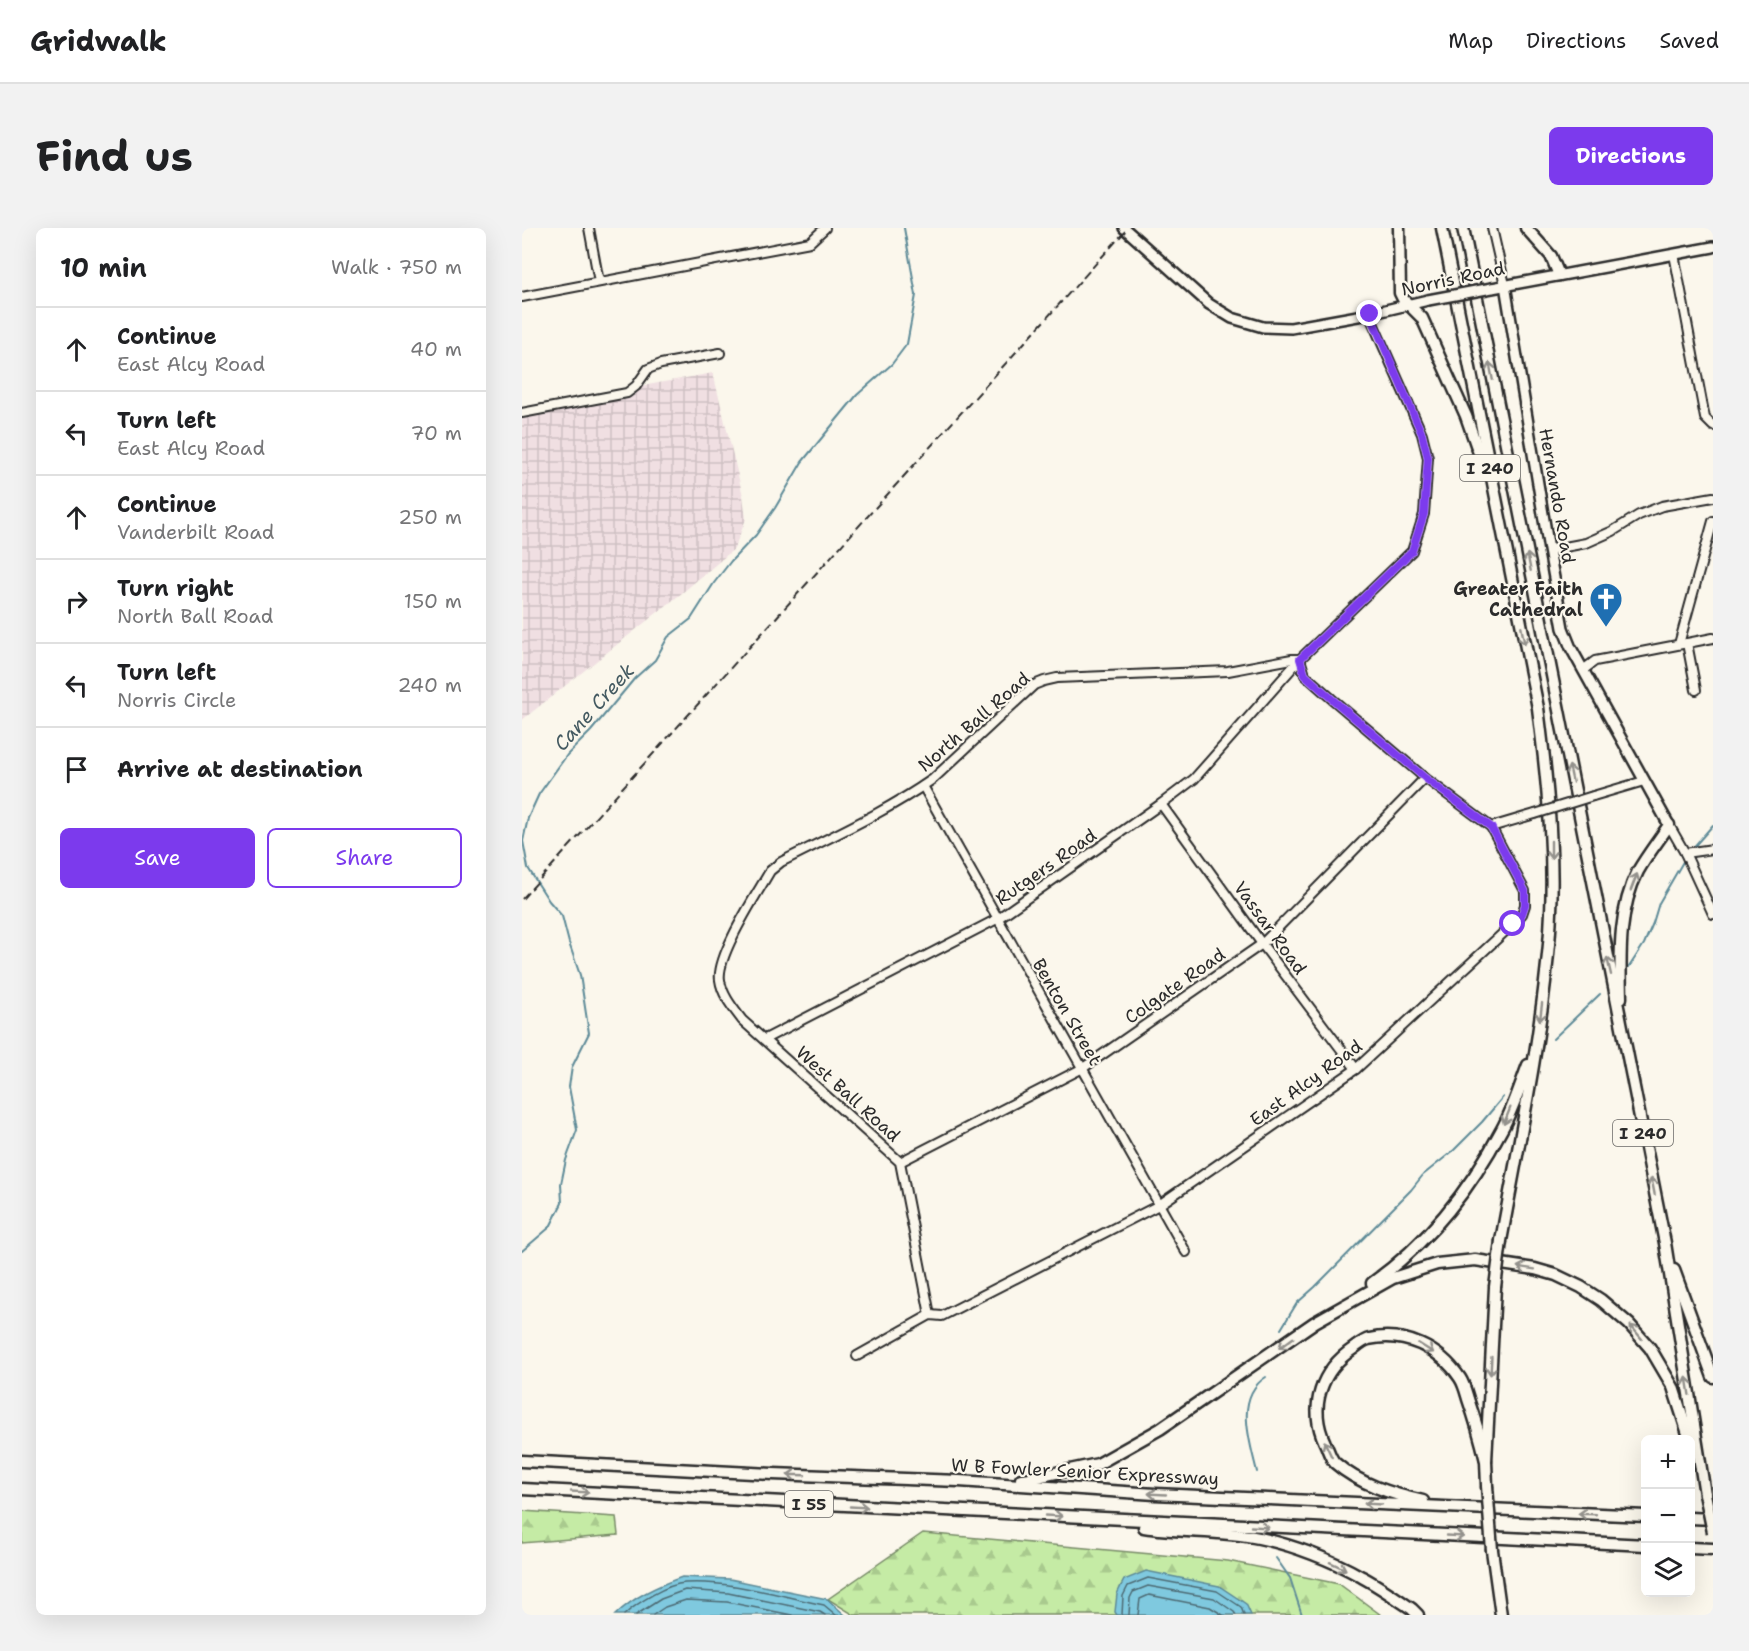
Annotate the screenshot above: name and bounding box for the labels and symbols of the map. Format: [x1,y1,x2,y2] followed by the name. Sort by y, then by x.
[1399,256,1507,302] street label: Norris Road
[1356,300,1382,326] route end
[1485,362,1496,381] one-way arrow
[1533,426,1581,566] street label: Hernando Road
[1460,455,1520,481] road number: I 240
[1523,553,1534,573] one-way arrow
[1453,577,1583,622] place label: Greater Faith Cathedral
[1588,581,1624,628] church icon: Greater Faith Cathedral
[1518,625,1529,645] one-way arrow
[548,657,640,756] water label: Cane Creek
[913,667,1035,777] street label: North Ball Road
[1565,765,1576,784] one-way arrow
[991,823,1101,911] street label: Rutgers Road
[1545,839,1557,859] one-way arrow
[1629,873,1640,892] one-way arrow
[1228,877,1312,979] street label: Vassar Road
[1499,910,1525,936] route start
[1120,942,1230,1030] street label: Colgate Road
[1027,954,1107,1070] street label: Benton Street
[1602,956,1614,975] one-way arrow
[1535,1001,1546,1021] one-way arrow
[1245,1034,1367,1132] street label: East Alcy Road
[791,1041,905,1147] street label: West Ball Road
[1501,1106,1512,1125] one-way arrow
[1613,1120,1673,1146] road number: I 240
[1647,1177,1658,1196] one-way arrow
[1516,1262,1536,1273] one-way arrow
[1629,1325,1643,1340] one-way arrow
[1278,1337,1294,1349] one-way arrow
[1418,1341,1435,1354] one-way arrow
[1486,1356,1497,1376] one-way arrow
[1682,1377,1693,1396] one-way arrow
[1321,1441,1333,1459] one-way arrow
[950,1453,1220,1491] street label: W B Fowler Senior Expressway
[786,1469,806,1481] one-way arrow
[570,1487,590,1498] one-way arrow
[1147,1489,1167,1500] one-way arrow
[785,1491,833,1517] road number: I 55
[1363,1499,1383,1510] one-way arrow
[849,1501,869,1512] one-way arrow
[1578,1508,1598,1519] one-way arrow
[1043,1511,1063,1522] one-way arrow
[1250,1521,1270,1532] one-way arrow
[1444,1531,1464,1542] one-way arrow
[1329,1560,1347,1572] one-way arrow

